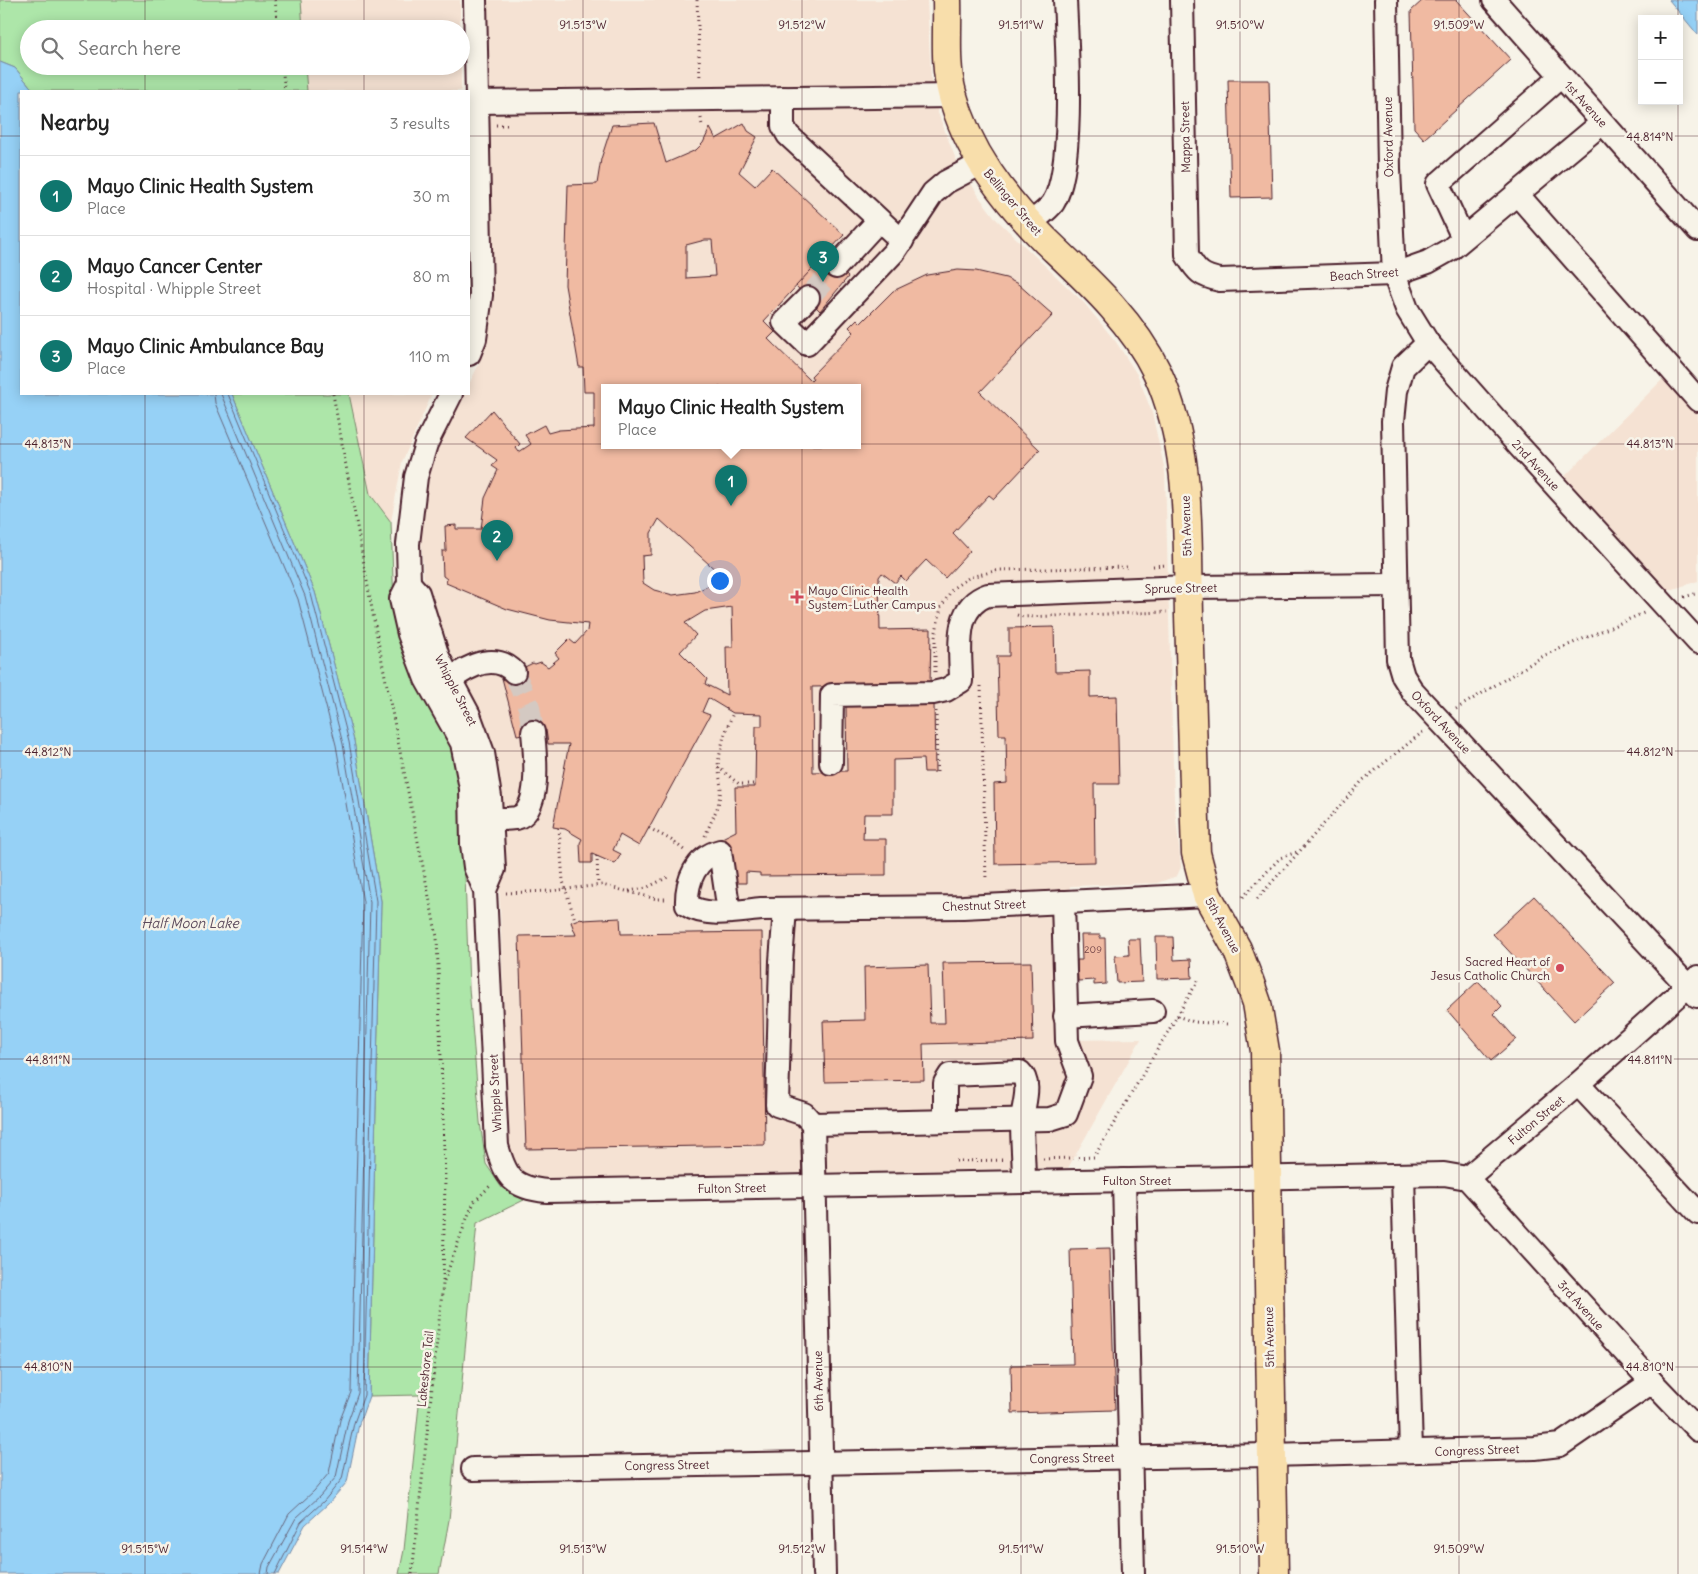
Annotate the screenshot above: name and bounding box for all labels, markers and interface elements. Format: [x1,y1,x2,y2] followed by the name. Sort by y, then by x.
[1638,15,1683,105] map controls
[1638,15,1683,60] button: +
[559,17,607,32] text: 91.513°W
[778,17,826,32] text: 91.512°W
[998,17,1044,32] text: 91.511°W
[1216,17,1264,32] text: 91.510°W
[1434,17,1484,32] text: 91.509°W
[20,20,470,75] search box
[38,34,66,62] icon: search
[78,36,181,60] text: Search here
[1638,60,1683,105] button: −
[1561,78,1611,130] street label: 1st Avenue
[1380,97,1396,177] street label: Oxford Avenue
[1177,101,1193,173] street label: Mappa Street
[40,109,110,136] text: Nearby
[390,113,450,133] text: 3 results
[1626,129,1674,144] text: 44.814°N
[981,166,1045,238] street label: Bellinger Street
[87,174,313,198] text: Mayo Clinic Health System
[53,186,59,206] text: 1
[413,186,450,206] text: 30 m
[87,198,126,218] text: Place
[807,241,839,282] pin: 3
[87,254,262,278] text: Mayo Cancer Center
[1329,264,1399,284] street label: Beach Street
[52,266,60,286] text: 2
[412,266,450,286] text: 80 m
[87,278,261,298] text: Hospital · Whipple Street
[87,334,324,358] text: Mayo Clinic Ambulance Bay
[51,346,61,366] text: 3
[409,346,450,366] text: 110 m
[87,358,126,378] text: Place
[601,384,861,449] popup
[618,395,844,419] text: Mayo Clinic Health System
[618,419,657,439] text: Place
[24,436,72,451] text: 44.813°N
[1509,436,1563,494] street label: 2nd Avenue
[1626,436,1674,451] text: 44.813°N
[715,465,747,506] pin: 1
[1177,495,1195,557] street label: 5th Avenue
[481,520,513,561] pin: 2
[707,568,733,594] your location
[1145,580,1217,596] street label: Spruce Street
[808,583,936,612] place label: Mayo Clinic Health System-Luther Campus
[790,590,804,604] marker: Mayo Clinic Health System-Luther Campus
[432,652,480,728] street label: Whipple Street
[1408,687,1474,757] street label: Oxford Avenue
[25,744,71,759] text: 44.812°N
[1627,744,1673,759] text: 44.812°N
[1202,895,1244,955] street label: 5th Avenue
[942,896,1026,914] street label: Chestnut Street
[141,914,240,932] water label: Half Moon Lake
[1084,943,1102,956] house number: 209
[1430,954,1551,983] place label: Sacred Heart of Jesus Catholic Church
[1554,962,1566,974] marker: Sacred Heart of Jesus Catholic Church
[25,1052,71,1067] text: 44.811°N
[1627,1052,1673,1067] text: 44.811°N
[485,1054,505,1132] street label: Whipple Street
[1505,1092,1567,1148] street label: Fulton Street
[1103,1173,1171,1188] street label: Fulton Street
[698,1180,766,1196] street label: Fulton Street
[1555,1277,1607,1333] street label: 3rd Avenue
[1261,1306,1277,1368] street label: 5th Avenue
[414,1330,436,1408] street label: Lakeshore Tail
[810,1350,826,1412] street label: 6th Avenue
[24,1359,72,1374] text: 44.810°N
[1626,1359,1674,1374] text: 44.810°N
[1434,1441,1520,1459] street label: Congress Street
[1029,1450,1115,1466] street label: Congress Street
[624,1457,710,1473] street label: Congress Street
[121,1541,169,1556] text: 91.515°W
[340,1541,388,1556] text: 91.514°W
[559,1541,607,1556] text: 91.513°W
[778,1541,826,1556] text: 91.512°W
[998,1541,1044,1556] text: 91.511°W
[1216,1541,1264,1556] text: 91.510°W
[1434,1541,1484,1556] text: 91.509°W

